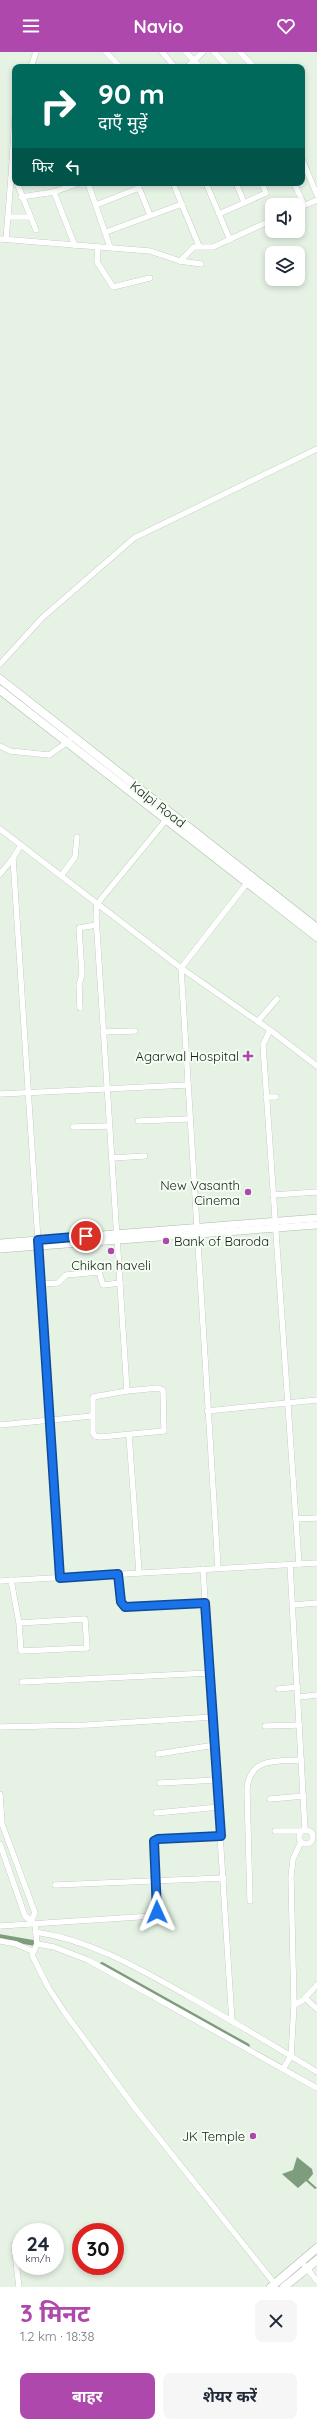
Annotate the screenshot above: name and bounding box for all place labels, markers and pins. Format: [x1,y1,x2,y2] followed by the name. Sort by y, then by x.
[136,1048,239,1064] place label: Agarwal Hospital
[242,1050,254,1062] marker: Agarwal Hospital
[160,1177,240,1208] place label: New Vasanth Cinema
[243,1187,253,1197] marker: New Vasanth Cinema
[69,1219,103,1253] pin
[174,1233,269,1249] place label: Bank of Baroda
[161,1236,171,1246] marker: Bank of Baroda
[106,1246,116,1256] marker: Chikan haveli
[71,1257,151,1273] place label: Chikan haveli
[182,2128,245,2144] place label: JK Temple
[248,2131,258,2141] marker: JK Temple

